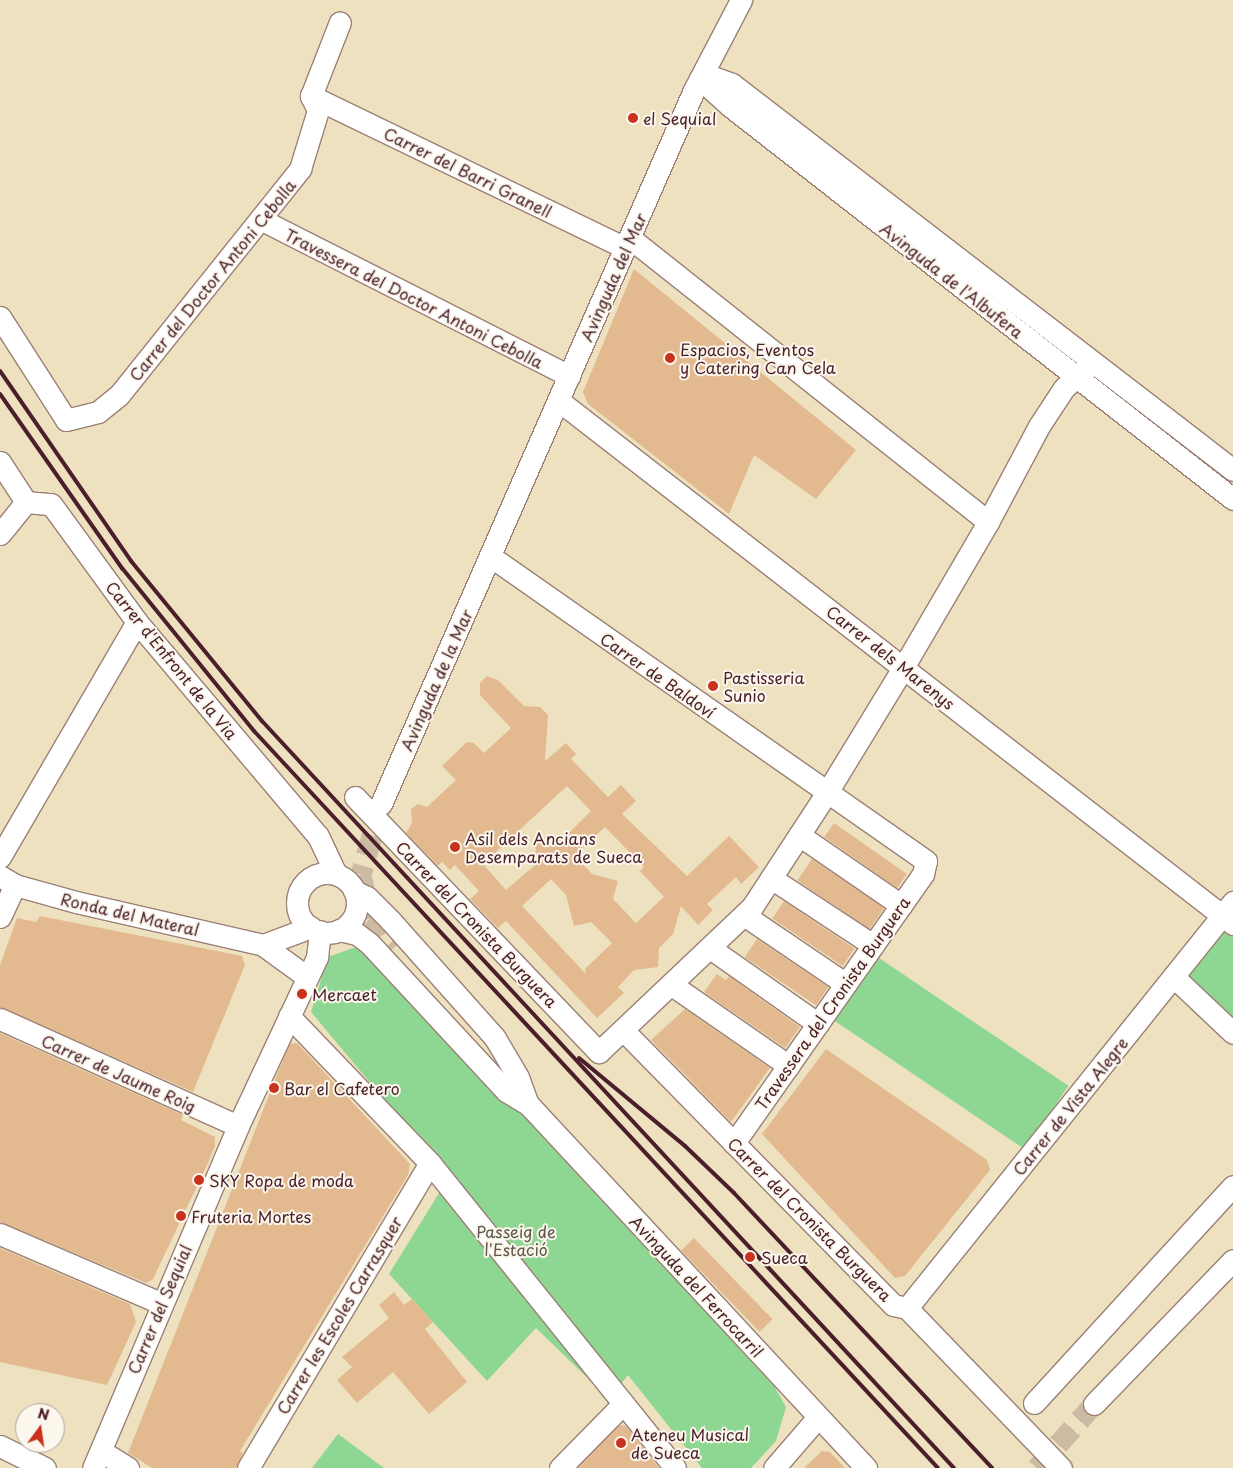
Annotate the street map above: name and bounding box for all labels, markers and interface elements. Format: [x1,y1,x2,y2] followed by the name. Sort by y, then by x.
[643,108,717,128] place label: el Sequial
[627,112,639,124] marker: el Sequial
[380,123,556,221] street label: Carrer del Barri Granell
[124,174,300,386] street label: Carrer del Doctor Antoni Cebolla
[576,210,650,344] street label: Avinguda del Mar
[877,218,1027,342] street label: Avinguda de l'Albufera
[281,224,547,372] street label: Travessera del Doctor Antoni Cebolla
[680,339,836,377] place label: Espacios, Eventos y Catering Can Cela
[664,352,676,364] marker: Espacios, Eventos y Catering Can Cela
[101,576,243,744] street label: Carrer d'Enfront de la Via
[823,601,959,713] street label: Carrer dels Marenys
[396,606,476,754] street label: Avinguda de la Mar
[597,628,719,722] street label: Carrer de Baldoví
[723,667,805,705] place label: Pastisseria Sunio
[707,680,719,692] marker: Pastisseria Sunio
[465,828,642,866] place label: Asil dels Ancians Desemparats de Sueca
[391,836,563,1012] street label: Carrer del Cronista Burguera
[449,841,461,853] marker: Asil dels Ancians Desemparats de Sueca
[59,889,201,939] street label: Ronda del Materal
[750,892,914,1114] street label: Travessera del Cronista Burguera
[312,984,377,1004] place label: Mercaet
[296,988,308,1000] marker: Mercaet
[38,1030,200,1116] street label: Carrer de Jaume Roig
[1008,1033,1132,1179] street label: Carrer de Vista Alegre
[284,1078,401,1098] place label: Bar el Cafetero
[268,1082,280,1094] marker: Bar el Cafetero
[723,1132,897,1306] street label: Carrer del Cronista Burguera
[209,1170,354,1190] place label: SKY Ropa de moda
[193,1174,205,1186] marker: SKY Ropa de moda
[191,1206,311,1226] place label: Fruteria Mortes
[175,1210,187,1222] marker: Fruteria Mortes
[626,1211,768,1361] street label: Avinguda del Ferrocarril
[272,1212,406,1418] street label: Carrer les Escoles Carrasquer
[477,1221,555,1259] park label: Passeig de l'Estació
[123,1241,195,1377] street label: Carrer del Sequial
[761,1247,808,1267] place label: Sueca
[743,1250,757,1264] marker: Sueca
[36,1402,51,1425] text: N
[15,1403,65,1453] north arrow
[631,1424,751,1462] place label: Ateneu Musical de Sueca
[615,1437,627,1449] marker: Ateneu Musical de Sueca

